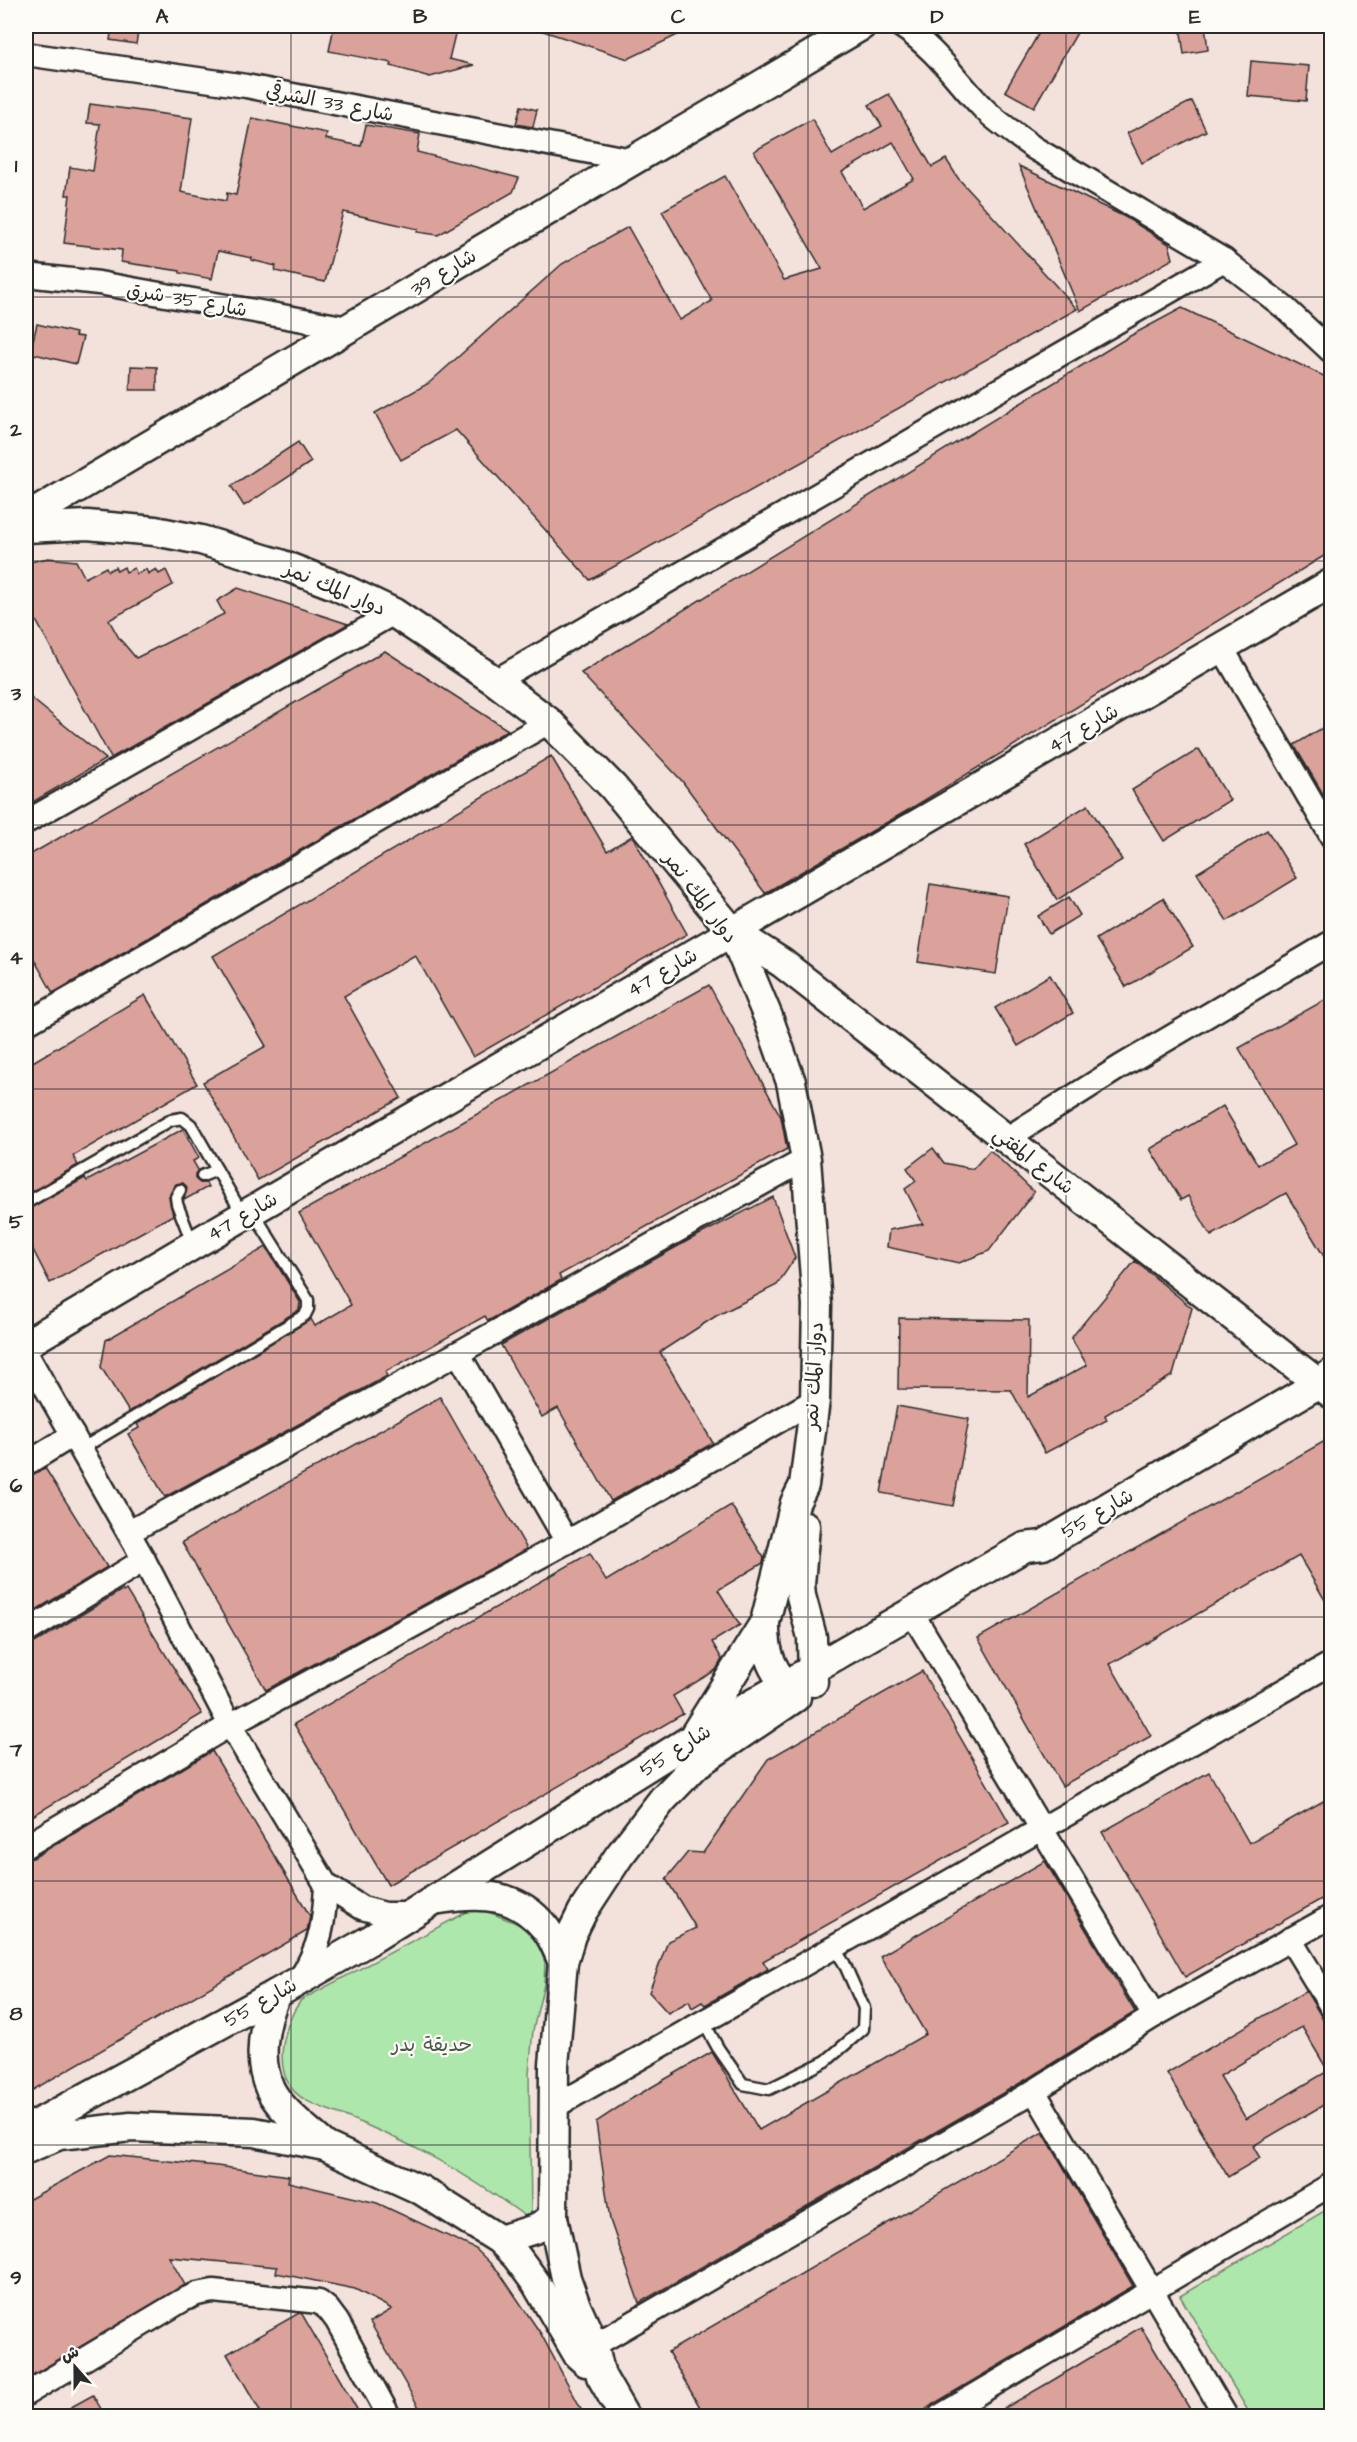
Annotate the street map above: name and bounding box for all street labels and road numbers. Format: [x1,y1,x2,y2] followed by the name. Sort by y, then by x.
[264,77,396,129] street label: شارع 33 الشرقي
[405,242,482,304] street label: شارع 39
[124,276,249,324] street label: شارع 35 شرق
[277,554,390,623] street label: دوار المك نمر
[1043,697,1124,760] street label: شارع 47
[655,844,744,949] street label: دوار المك نمر
[622,941,703,1004] street label: شارع 47
[985,1120,1080,1204] street label: شارع المفتي
[202,1185,283,1248] street label: شارع 47
[797,1321,831,1433] street label: دوار المك نمر
[1056,1482,1139,1546] street label: شارع 55
[634,1718,717,1784] street label: شارع 55
[219,1971,302,2034] street label: شارع 55

